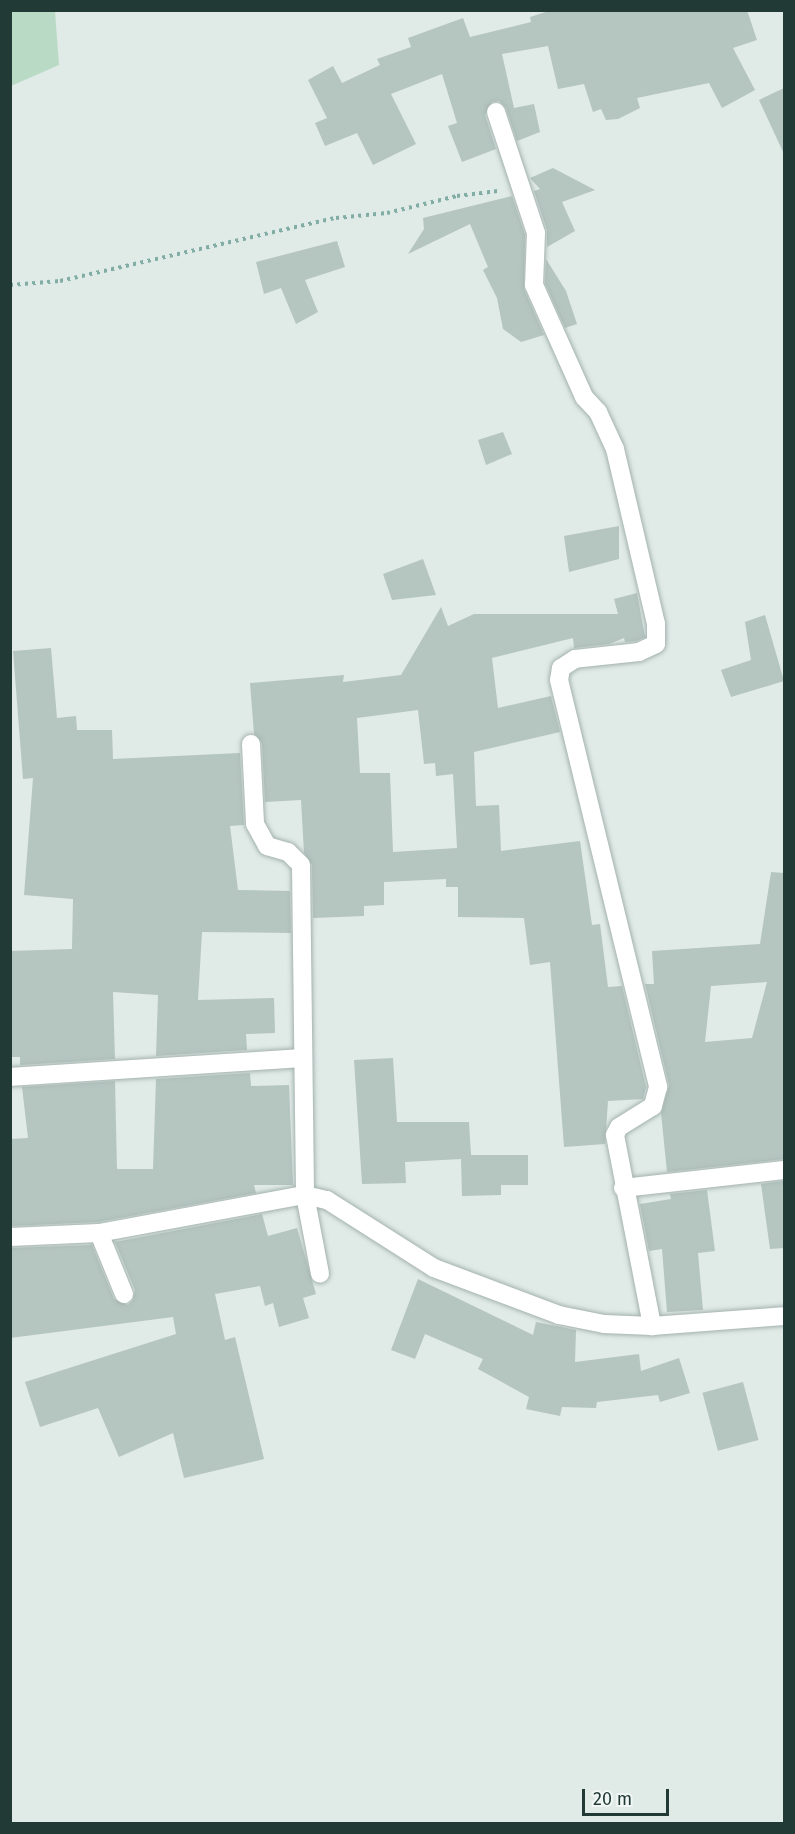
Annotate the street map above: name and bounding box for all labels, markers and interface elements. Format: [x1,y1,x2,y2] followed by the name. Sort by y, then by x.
[585,1777,672,1815] scale bar
[593,1788,632,1810] text: 20 m

